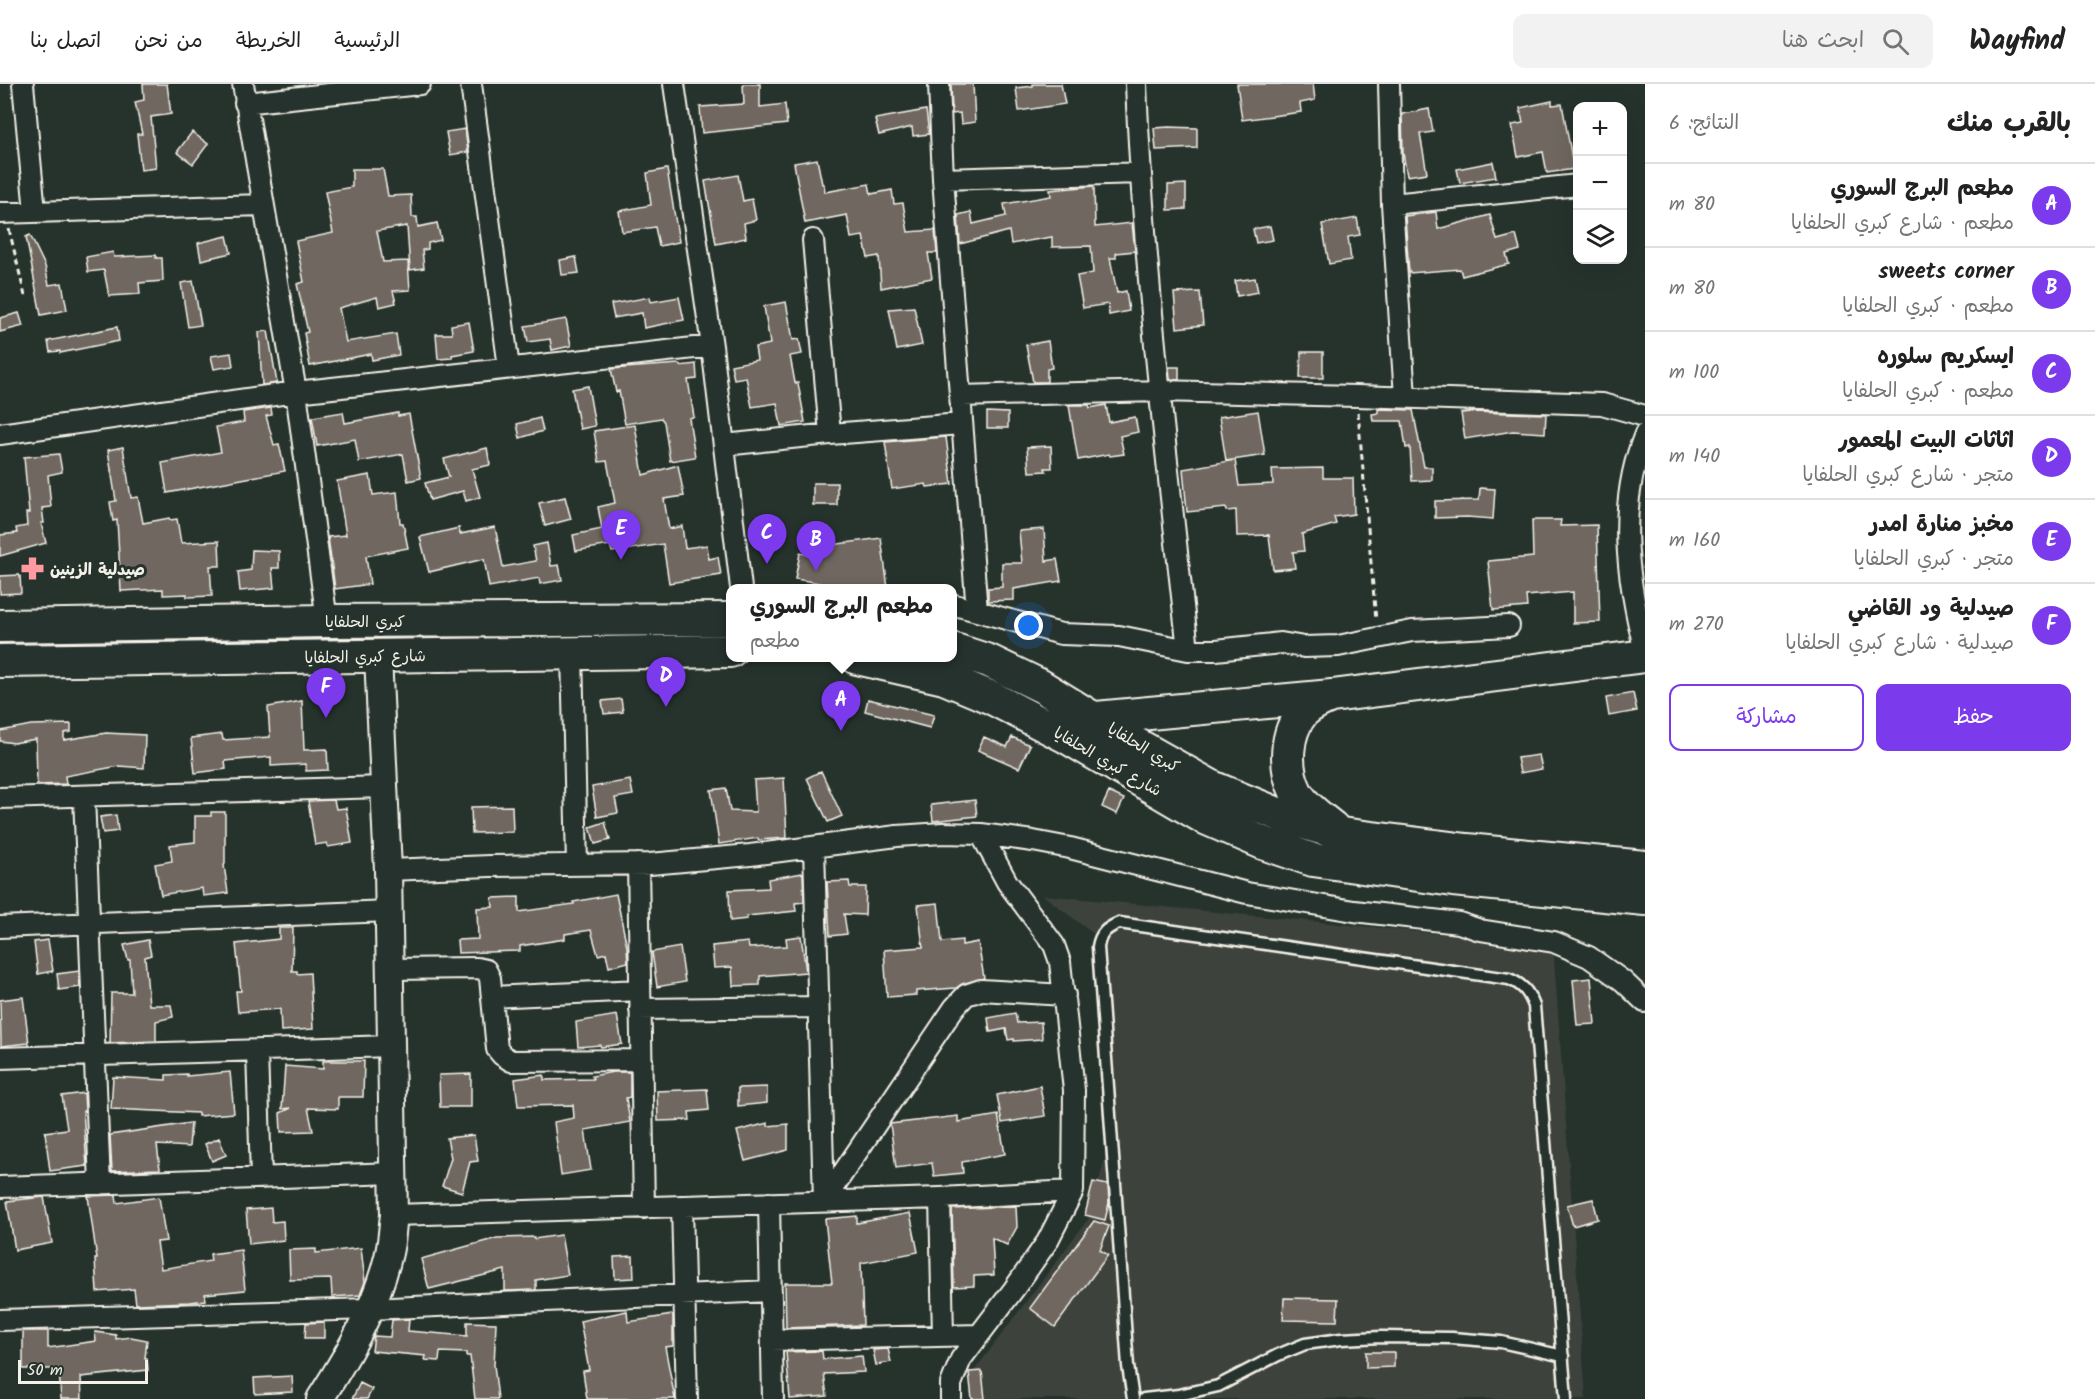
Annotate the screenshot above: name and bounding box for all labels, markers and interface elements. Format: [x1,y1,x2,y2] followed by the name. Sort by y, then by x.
[1513,14,1933,68] search box
[1969,19,2065,64] text: Wayfind
[1782,24,1864,59] text: ابحث هنا
[30,25,101,58] text: اتصل بنا
[134,25,203,58] text: من نحن
[236,25,301,58] text: الخريطة
[334,25,400,58] text: الرئيسية
[1879,25,1912,58] icon: search
[1573,102,1627,264] map controls
[1573,102,1627,156] button: +
[1947,103,2071,145] text: بالقرب منك
[1669,108,1739,140] text: النتائج: 6
[1573,156,1627,210] button: −
[1831,172,2014,207] text: مطعم البرج السوري
[1669,189,1715,221] text: 80 m
[2045,189,2058,221] text: A
[1791,208,2014,240] text: مطعم · شارع كبري الحلفايا
[1573,210,1627,264] button: layers
[1878,255,2014,290] text: sweets corner
[1669,273,1715,305] text: 80 m
[2045,273,2058,305] text: B
[1842,291,2014,323] text: مطعم · كبري الحلفايا
[1877,340,2014,375] text: ايسكريم سلوره
[1669,357,1719,389] text: 100 m
[2045,357,2058,389] text: C
[1842,376,2014,408] text: مطعم · كبري الحلفايا
[1839,424,2014,459] text: اثاثات البيت المعمور
[1669,441,1720,473] text: 140 m
[2045,441,2058,473] text: D
[1802,460,2014,492] text: متجر · شارع كبري الحلفايا
[1870,508,2014,543] text: مخبز منارة امدر
[602,510,640,560] pin: E
[748,514,786,564] pin: C
[796,522,836,571] pin: B
[1669,525,1720,557] text: 160 m
[2046,525,2057,557] text: E
[1854,544,2014,576] text: متجر · كبري الحلفايا
[19,556,45,582] pharmacy icon: صيدلية الزينين
[50,558,145,583] place label: صيدلية الزينين
[726,584,957,662] popup
[750,590,933,625] text: مطعم البرج السوري
[1848,592,2014,627] text: صيدلية ود القاضي
[1669,609,1724,641] text: 270 m
[2046,609,2057,641] text: F
[325,610,405,635] street label: كبري الحلفايا
[1014,611,1043,640] your location
[750,626,800,658] text: مطعم
[1785,628,2014,660] text: صيدلية · شارع كبري الحلفايا
[304,644,426,671] street label: شارع كبري الحلفايا
[646,658,686,707] pin: D
[306,668,346,718] pin: F
[822,682,860,731] pin: A
[1669,684,1864,751] button: مشاركة
[1876,684,2071,751] button: حفظ
[1102,717,1184,780] street label: كبري الحلفايا
[1048,721,1166,803] street label: شارع كبري الحلفايا
[18,1357,148,1384] scale bar
[27,1358,63,1383] text: 50 m

